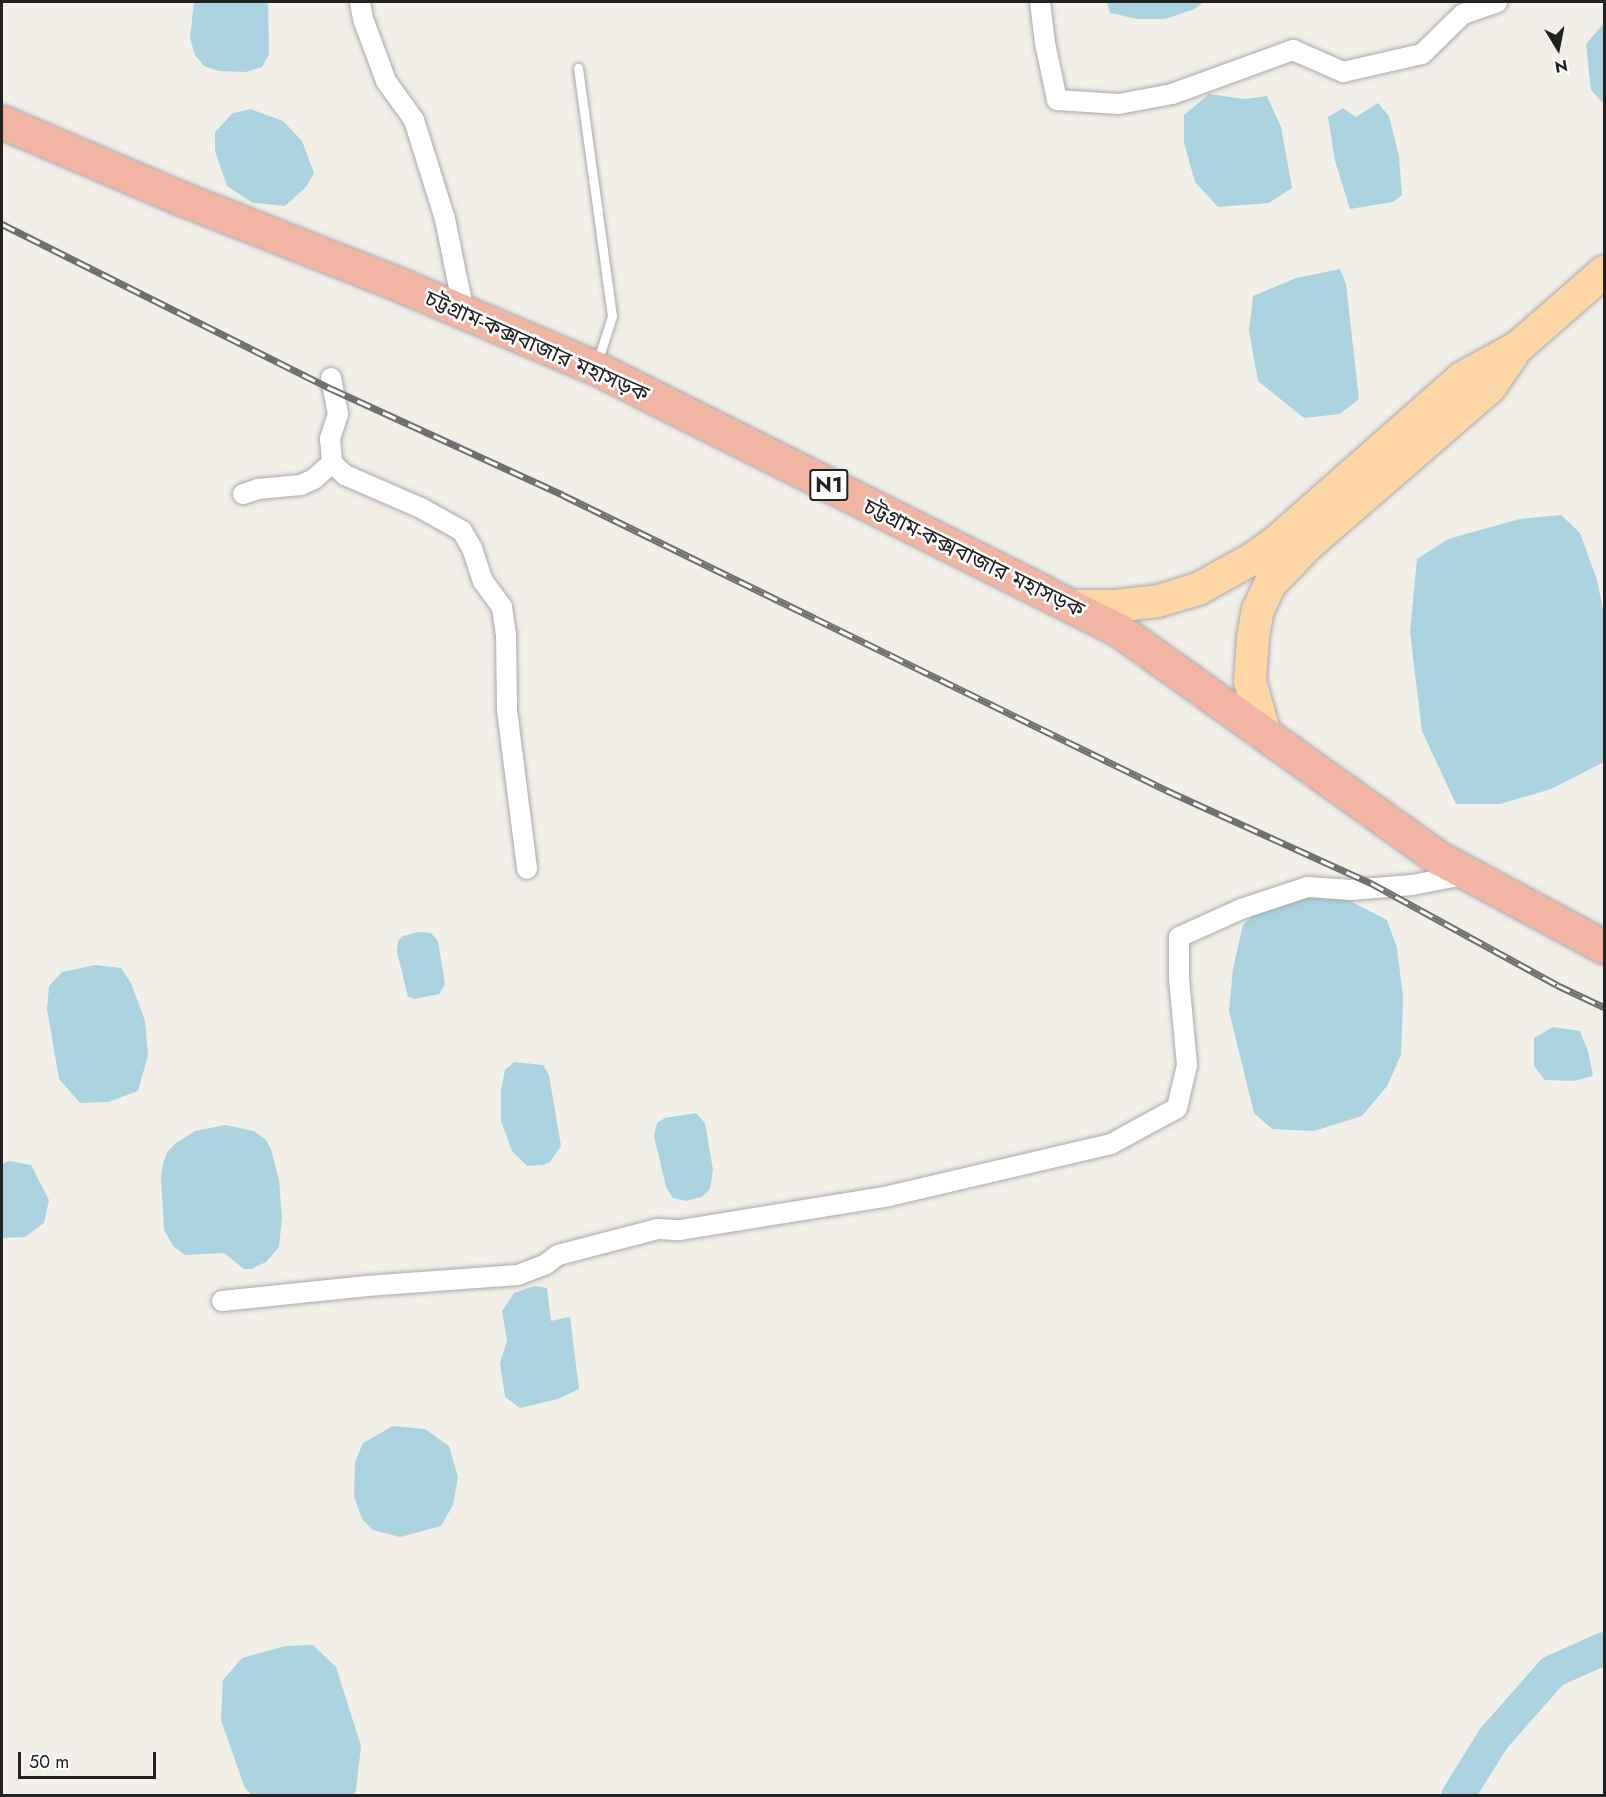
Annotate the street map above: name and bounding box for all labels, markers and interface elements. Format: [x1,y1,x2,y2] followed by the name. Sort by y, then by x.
[1528,18,1588,78] north arrow
[1553,54,1569,79] text: N
[421,285,653,407] street label: চট্টগ্রাম-কক্সবাজার মহাসড়ক
[808,467,850,503] road number: N1
[859,493,1089,623] street label: চট্টগ্রাম-কক্সবাজার মহাসড়ক
[21,1740,159,1778] scale bar
[29,1749,69,1775] text: 50 m

